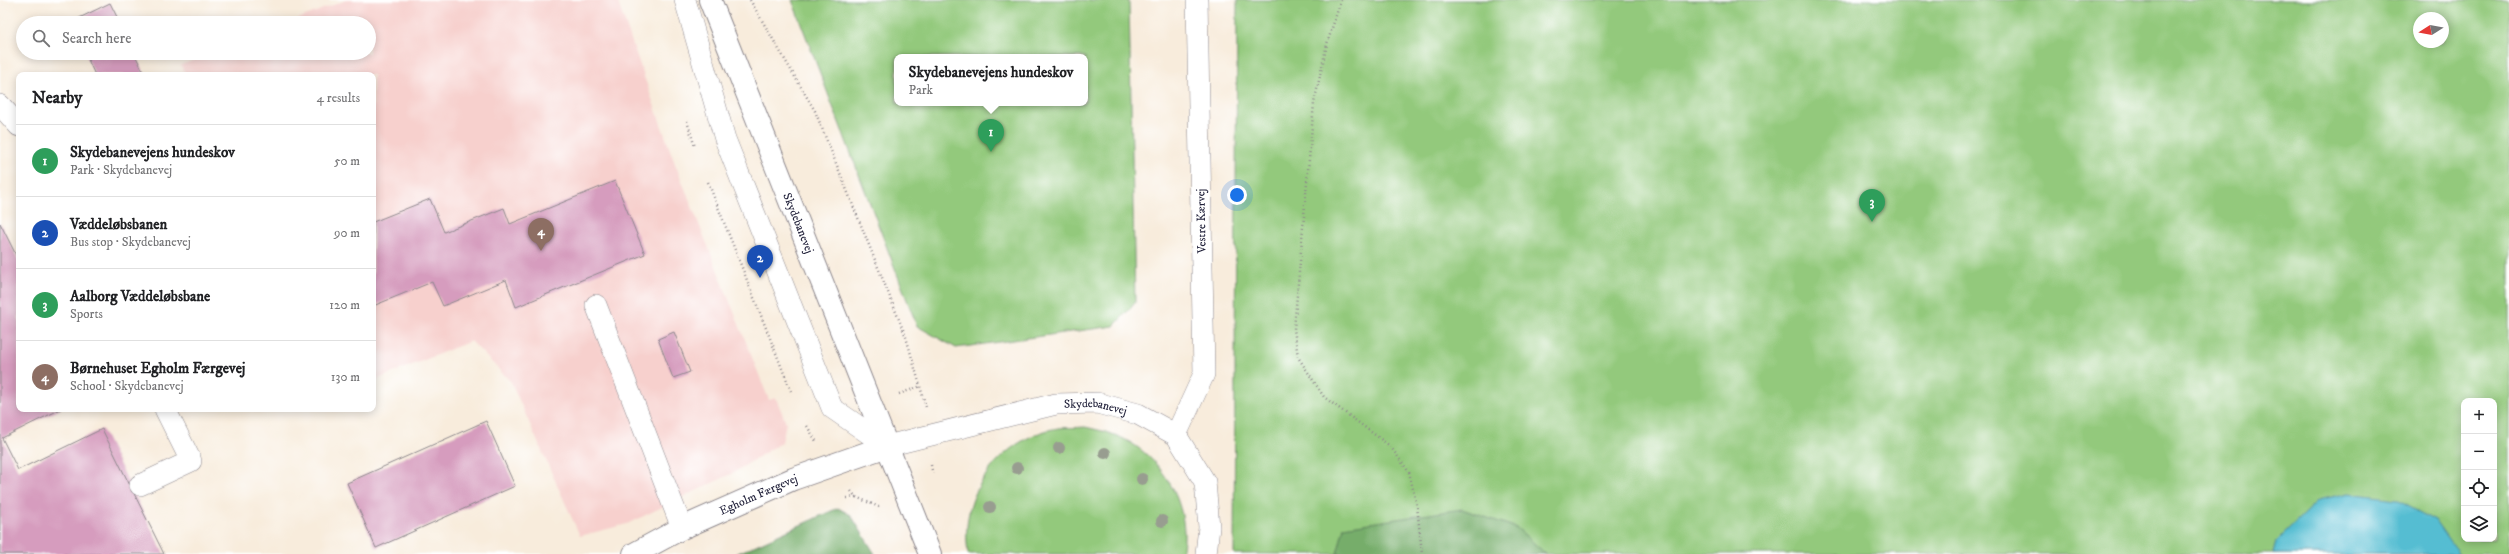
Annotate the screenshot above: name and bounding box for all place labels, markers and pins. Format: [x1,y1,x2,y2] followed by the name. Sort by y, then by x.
[978,119,1004,152] pin: 1
[1859,189,1885,222] pin: 3
[528,218,554,251] pin: 4
[747,245,773,278] pin: 2

